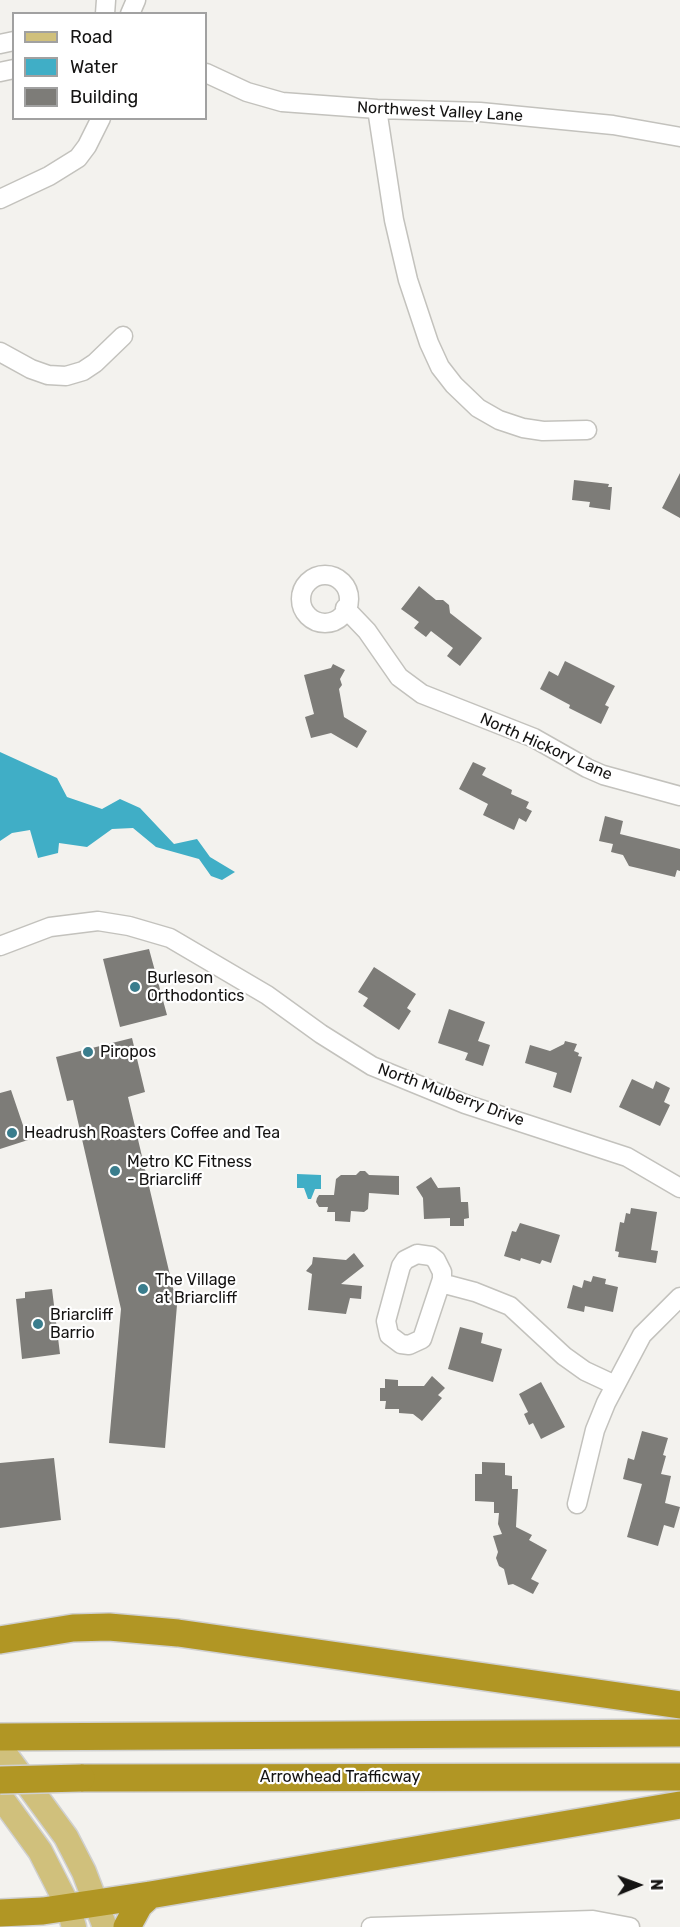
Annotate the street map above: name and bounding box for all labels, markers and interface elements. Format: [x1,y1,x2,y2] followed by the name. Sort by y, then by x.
[12,12,207,120] legend
[70,26,113,48] text: Road
[70,56,118,78] text: Water
[70,86,138,108] text: Building
[356,98,524,126] street label: Northwest Valley Lane
[477,709,615,785] street label: North Hickory Lane
[147,968,244,1006] place label: Burleson Orthodontics
[128,980,142,994] marker: Burleson Orthodontics
[100,1042,156,1062] place label: Piropos
[81,1045,95,1059] marker: Piropos
[375,1060,527,1130] street label: North Mulberry Drive
[24,1123,280,1143] place label: Headrush Roasters Coffee and Tea
[5,1126,19,1140] marker: Headrush Roasters Coffee and Tea
[127,1152,252,1190] place label: Metro KC Fitness - Briarcliff
[108,1164,122,1178] marker: Metro KC Fitness - Briarcliff
[155,1270,237,1308] place label: The Village at Briarcliff
[136,1282,150,1296] marker: The Village at Briarcliff
[50,1305,113,1343] place label: Briarcliff Barrio
[31,1317,45,1331] marker: Briarcliff Barrio
[260,1767,420,1787] street label: Arrowhead Trafficway
[608,1855,668,1915] north arrow
[647,1879,666,1891] text: N

